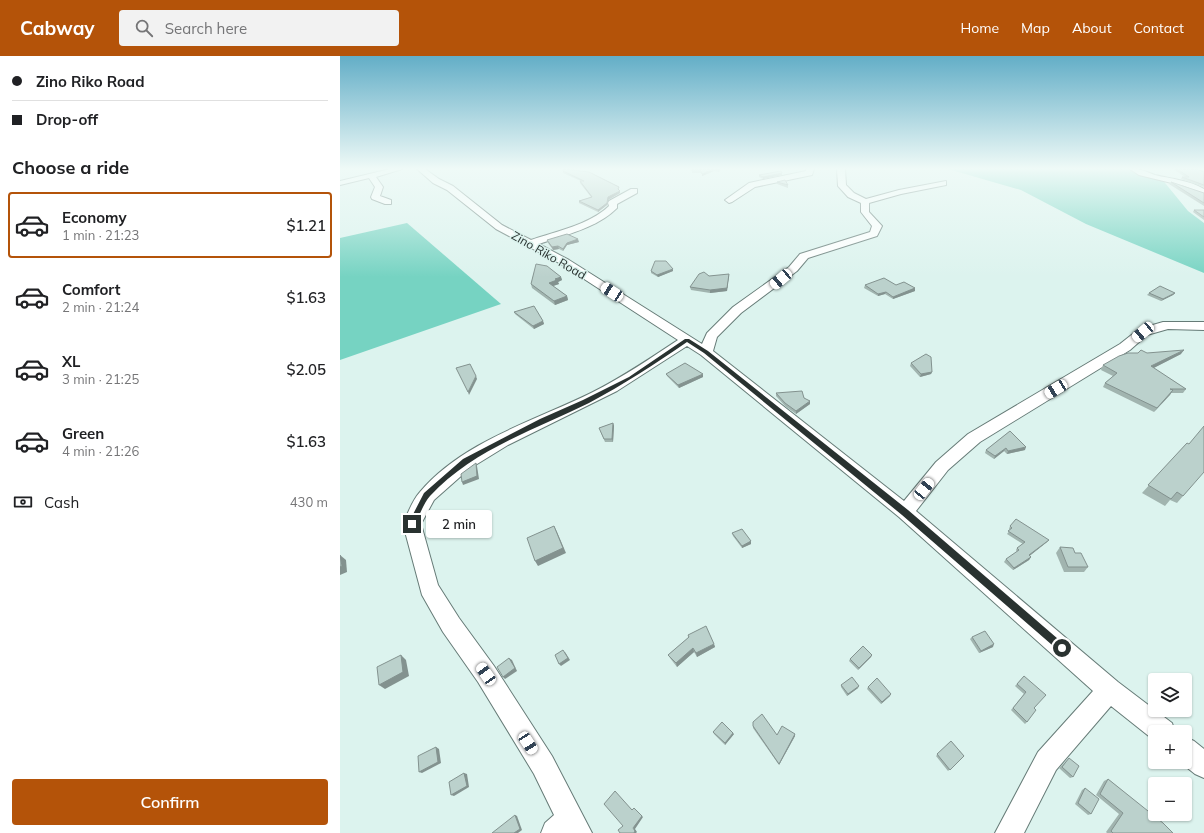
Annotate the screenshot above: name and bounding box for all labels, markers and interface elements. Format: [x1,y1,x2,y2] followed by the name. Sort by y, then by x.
[119,10,399,46] search box
[20,16,95,40] text: Cabway
[133,17,155,39] icon: search
[165,19,247,38] text: Search here
[960,19,999,37] text: Home
[1021,19,1050,37] text: Map
[1072,19,1112,37] text: About
[1134,19,1184,37] text: Contact
[36,72,144,91] text: Zino Riko Road
[36,110,98,129] text: Drop-off
[12,156,129,179] text: Choose a ride
[14,207,50,243] icon: car
[62,208,127,227] text: Economy
[286,216,326,235] text: $1.21
[62,227,139,243] text: 1 min · 21:23
[509,228,589,282] street label: Zino Riko Road
[768,267,794,291] car
[14,279,50,315] icon: car
[62,280,120,299] text: Comfort
[599,280,625,304] car
[286,288,326,307] text: $1.63
[62,299,139,315] text: 2 min · 21:24
[1130,320,1156,344] car
[14,351,50,387] icon: car
[62,352,80,371] text: XL
[286,360,326,379] text: $2.05
[62,371,139,387] text: 3 min · 21:25
[1043,378,1069,400] car
[14,423,50,459] icon: car
[62,424,104,443] text: Green
[286,432,326,451] text: $1.63
[62,443,139,459] text: 4 min · 21:26
[912,476,936,502] car
[12,491,34,513] icon: cash
[44,493,79,512] text: Cash
[290,494,328,510] text: 430 m
[426,510,492,538] callout: 2 min
[403,515,421,533] route end
[442,516,476,532] text: 2 min
[1053,639,1071,657] route start
[474,661,498,687] car
[1148,673,1192,821] map controls
[1148,673,1192,717] button: layers
[1148,725,1192,769] button: +
[516,730,540,756] car
[1148,777,1192,821] button: −
[12,779,328,825] button: Confirm

